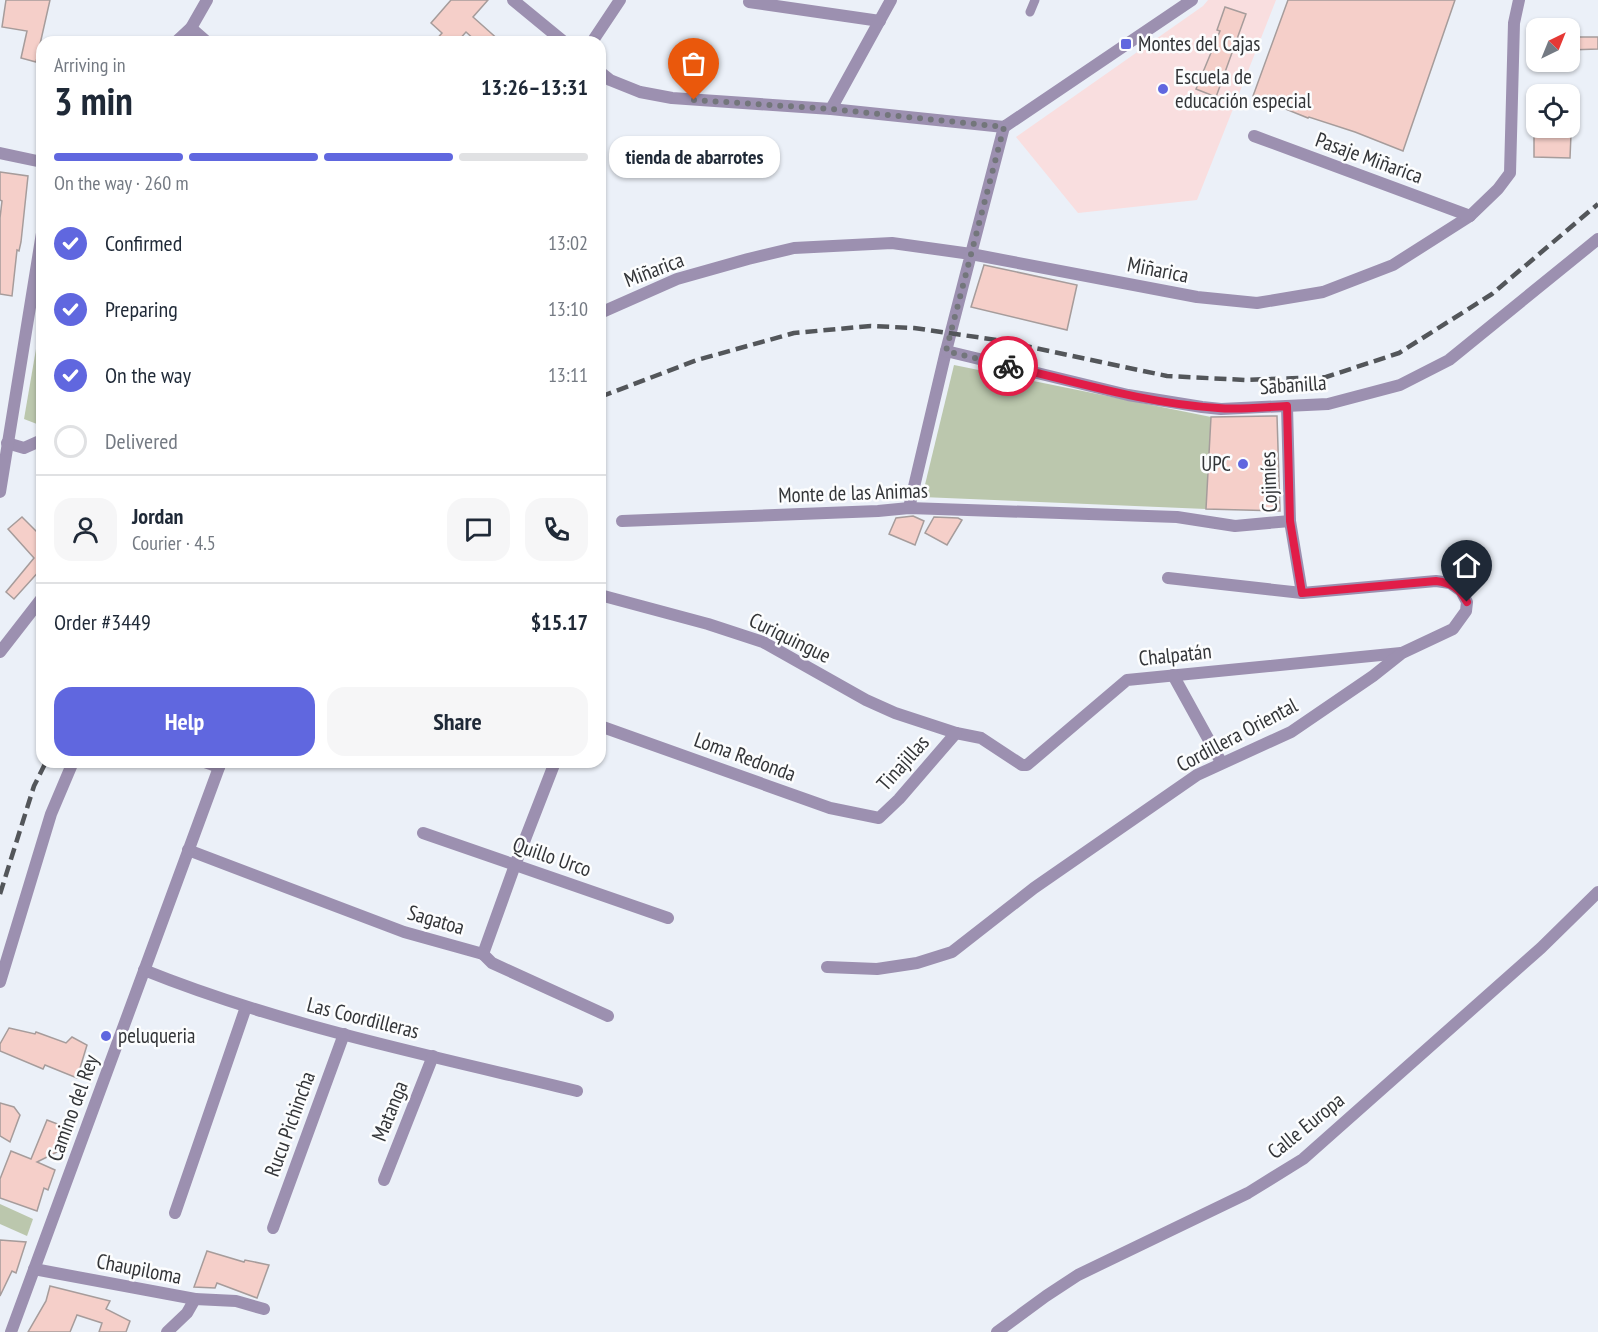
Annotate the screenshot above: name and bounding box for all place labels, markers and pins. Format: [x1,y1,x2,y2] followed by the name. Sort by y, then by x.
[1138,30,1260,57] place label: Montes del Cajas
[1119,37,1133,51] marker: Montes del Cajas
[668,38,719,100] pin
[1175,63,1311,114] place label: Escuela de educación especial
[1156,82,1170,96] marker: Escuela de educación especial
[608,136,780,178] callout: tienda de abarrotes
[1201,450,1231,477] place label: UPC
[1236,457,1250,471] marker: UPC
[1441,540,1492,602] pin
[118,1022,195,1049] place label: peluqueria
[99,1029,113,1043] marker: peluqueria

